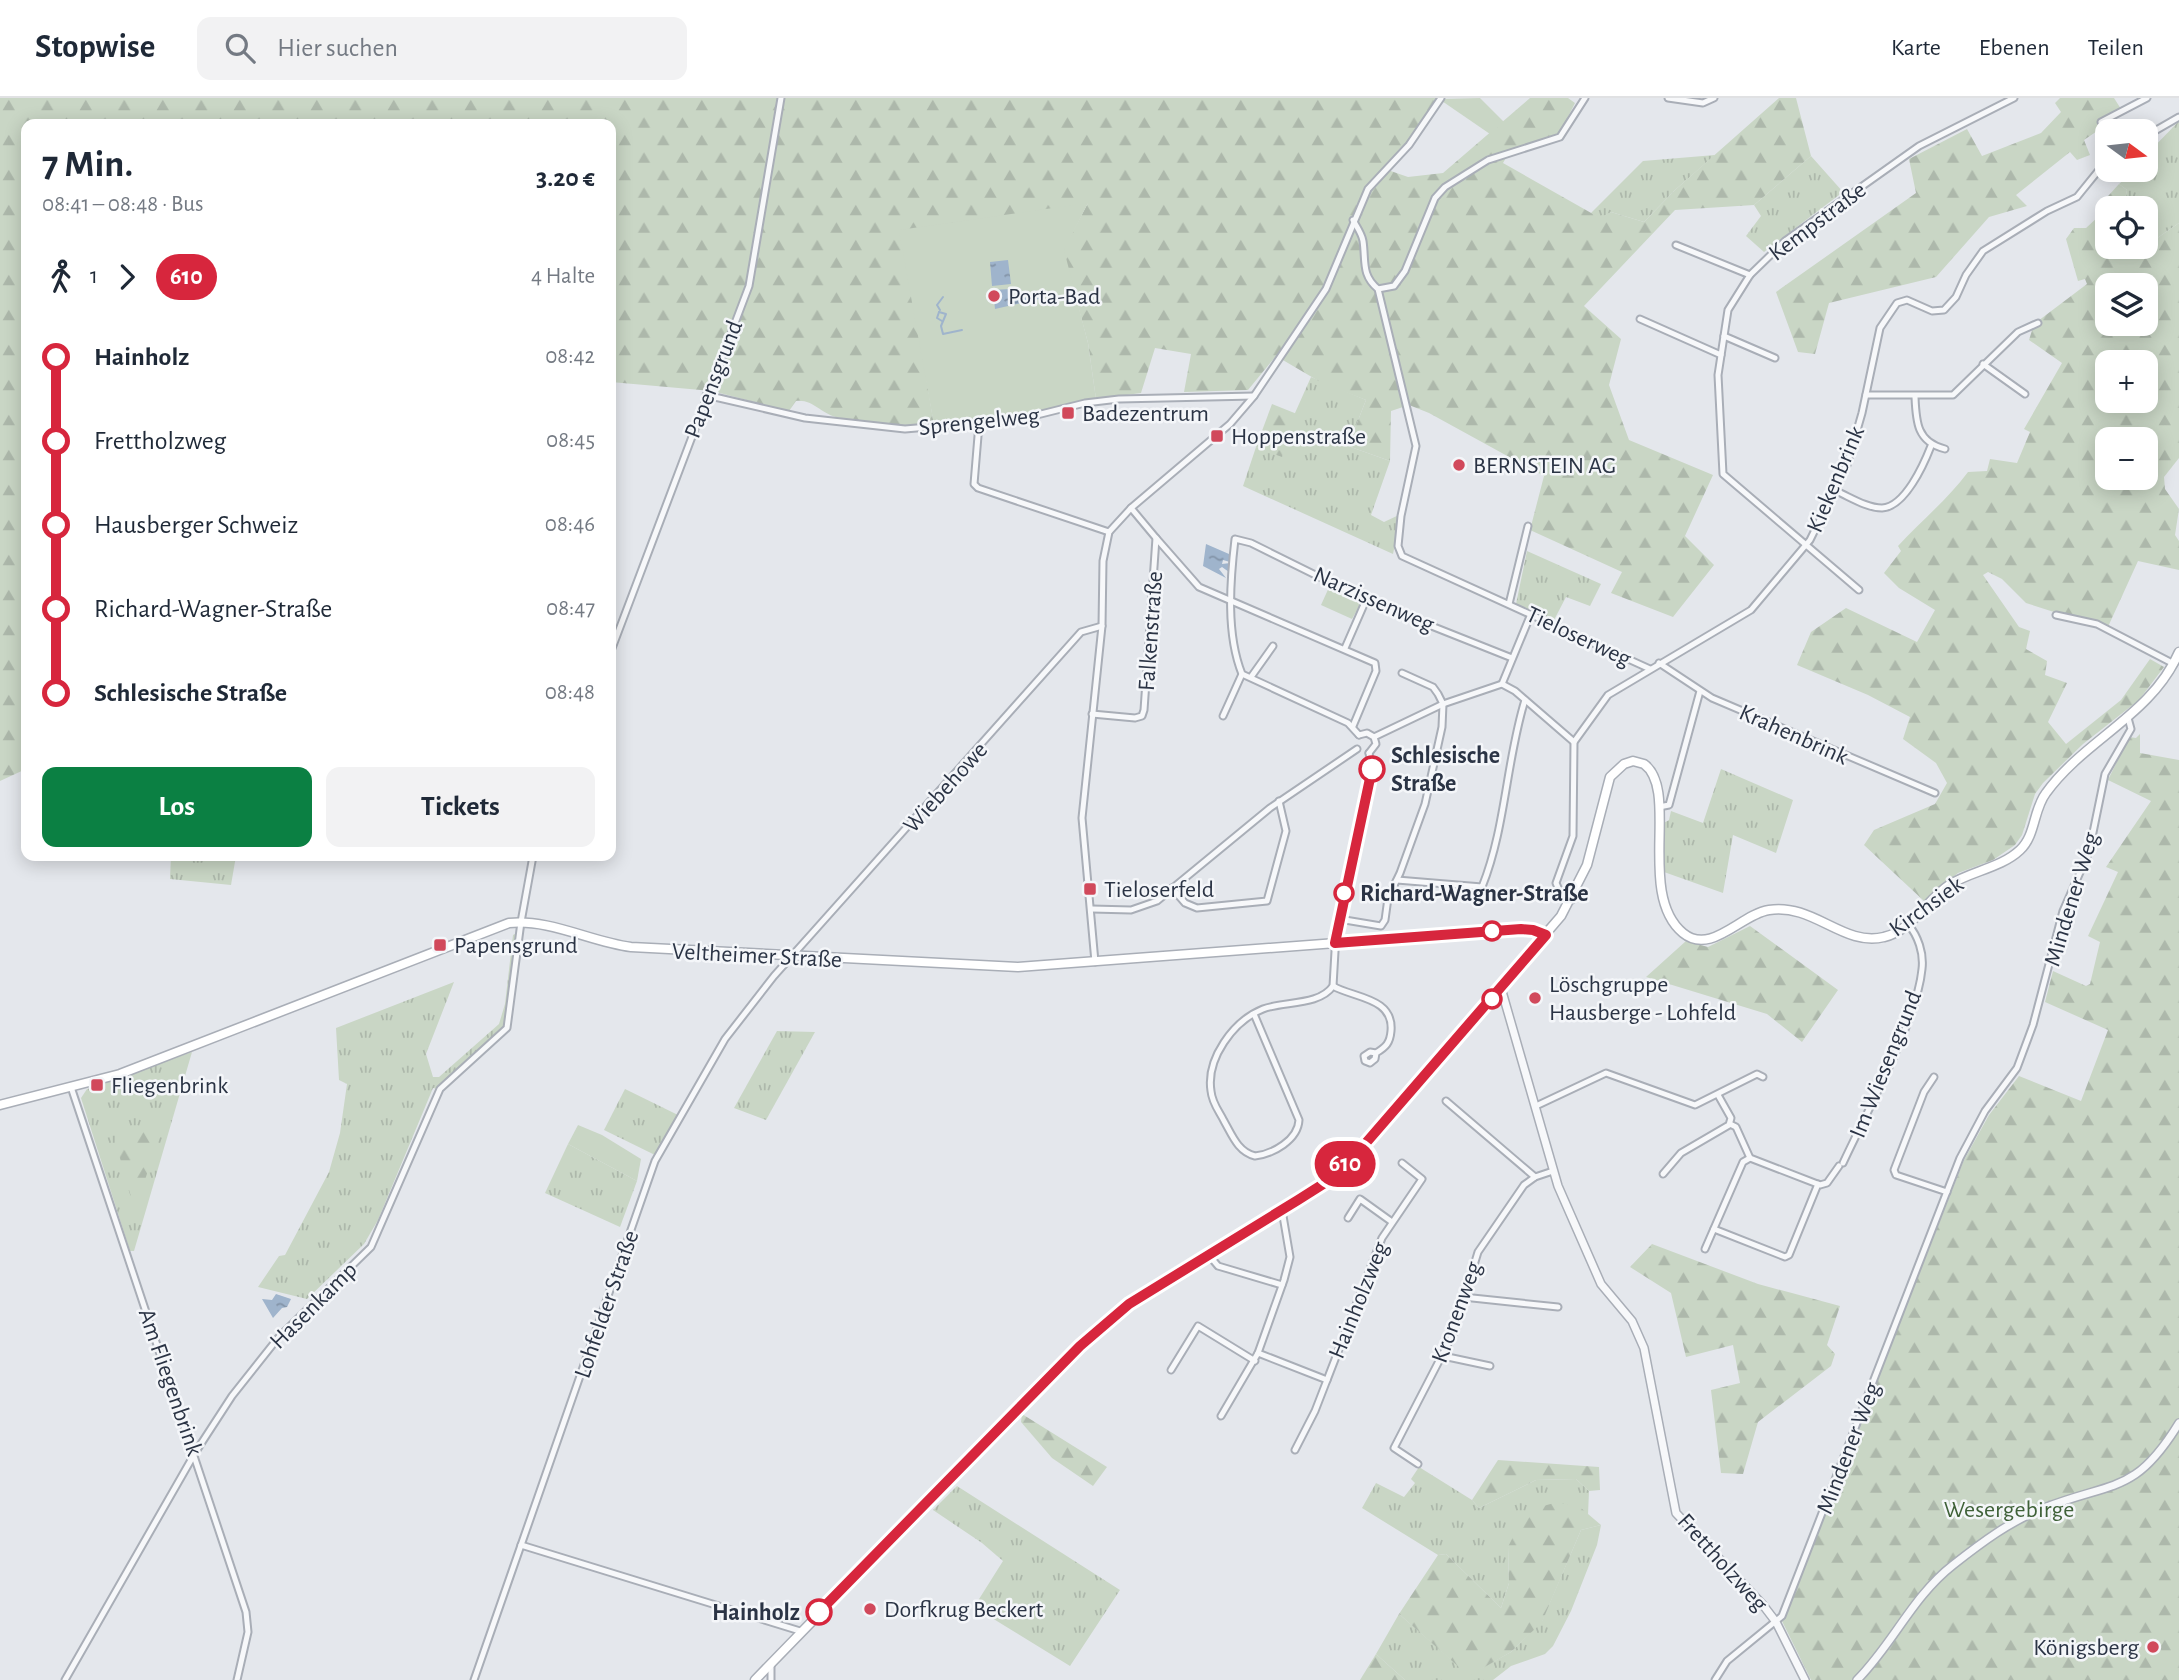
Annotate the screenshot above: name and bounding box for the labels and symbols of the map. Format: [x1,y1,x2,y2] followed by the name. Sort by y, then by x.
[2095,119,2158,182] north arrow
[1765,178,1871,266] street label: Kempstraße
[1008,285,1101,309] place label: Porta-Bad
[986,288,1002,304] marker: Porta-Bad
[681,317,747,441] street label: Papensgrund
[1082,402,1209,426] place label: Badezentrum
[917,404,1041,440] street label: Sprengelweg
[1060,405,1076,421] marker: Badezentrum
[1803,423,1869,536] street label: Kiekenbrink
[1231,425,1366,449] place label: Hoppenstraße
[1209,428,1225,444] marker: Hoppenstraße
[1473,454,1616,478] place label: BERNSTEIN AG
[1451,457,1467,473] marker: BERNSTEIN AG
[1310,563,1438,637] street label: Narzissenweg
[1135,570,1167,692] street label: Falkenstraße
[1522,602,1635,672] street label: Tieloserweg
[1736,700,1852,770] street label: Krahenbrink
[899,738,992,838] street label: Wiebehowe
[1391,744,1500,796] place label: Schlesische Straße
[1359,756,1385,782] marker: Schlesische Straße
[2040,829,2104,969] street label: Mindener Weg
[1885,872,1968,942] street label: Kirchsiek
[1104,878,1214,902] place label: Tieloserfeld
[1082,881,1098,897] marker: Tieloserfeld
[1360,882,1589,906] place label: Richard-Wagner-Straße
[1334,883,1354,903] marker: Richard-Wagner-Straße
[1482,921,1502,941] unlabelled marker
[454,934,578,958] place label: Papensgrund
[432,937,448,953] marker: Papensgrund
[671,940,843,972] street label: Veltheimer Straße
[1549,973,1736,1025] place label: Löschgruppe Hausberge - Lohfeld
[1846,987,1926,1141] street label: Im Wiesengrund
[1482,989,1502,1009] unlabelled marker
[1527,990,1543,1006] marker: Löschgruppe Hausberge - Lohfeld
[111,1074,228,1098] place label: Fliegenbrink
[89,1077,105,1093] marker: Fliegenbrink
[1305,1141,1385,1187] line badge: 610
[570,1227,643,1381] street label: Lohfelder Straße
[1325,1238,1393,1362] street label: Hainholzweg
[266,1258,362,1354] street label: Hasenkamp
[1428,1258,1486,1366] street label: Kronenweg
[134,1306,206,1459] street label: Am Fliegenbrink
[1813,1379,1885,1517] street label: Mindener Weg
[1944,1498,2074,1522] park label: Wesergebirge
[1672,1509,1772,1616] street label: Frettholzweg
[884,1598,1043,1622] place label: Dorfkrug Beckert
[806,1599,832,1625] marker: Hainholz
[712,1601,800,1625] place label: Hainholz
[862,1601,878,1617] marker: Dorfkrug Beckert
[2033,1636,2139,1660] place label: Königsberg
[2145,1639,2161,1655] marker: Königsberg

